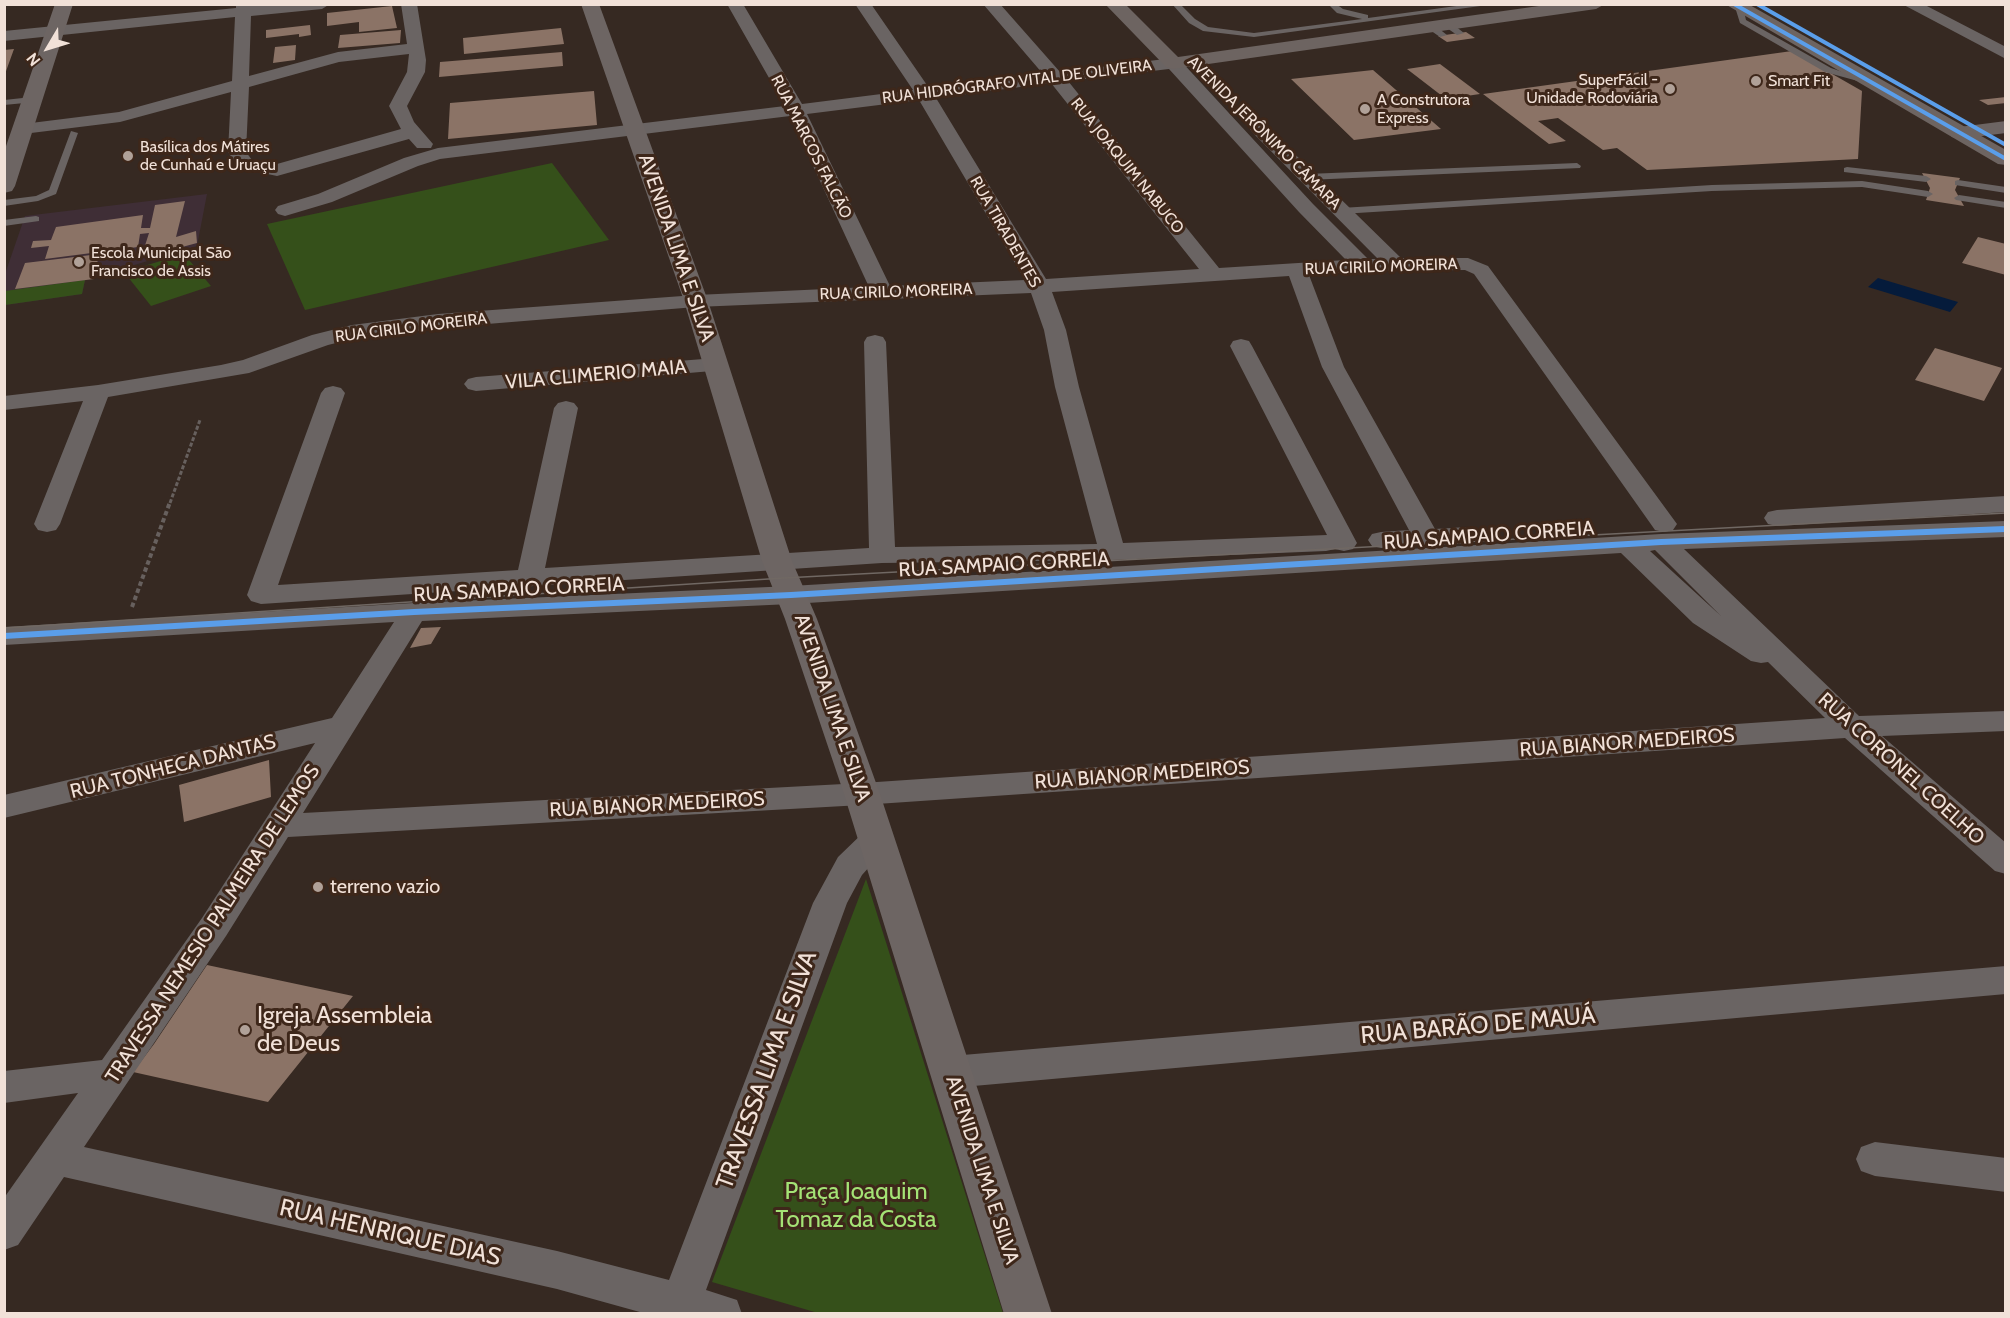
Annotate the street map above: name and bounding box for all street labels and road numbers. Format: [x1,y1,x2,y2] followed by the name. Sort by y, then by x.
[1183,52,1345,214] street label: AVENIDA JERÔNIMO CÂMARA
[881,56,1153,108] street label: RUA HIDRÓGRAFO VITAL DE OLIVEIRA
[766,72,856,222] street label: RUA MARCOS FALCÃO
[1066,94,1188,238] street label: RUA JOAQUIM NABUCO
[633,151,719,345] street label: AVENIDA LIMA E SILVA
[965,173,1045,291] street label: RUA TIRADENTES
[1304,255,1458,279] street label: RUA CIRILO MOREIRA
[819,280,973,304] street label: RUA CIRILO MOREIRA
[334,309,488,347] street label: RUA CIRILO MOREIRA
[504,355,688,395] street label: VILA CLIMERIO MAIA
[1383,517,1595,555] street label: RUA SAMPAIO CORREIA
[898,547,1110,583] street label: RUA SAMPAIO CORREIA
[413,572,625,608] street label: RUA SAMPAIO CORREIA
[789,611,875,805] street label: AVENIDA LIMA E SILVA
[1813,688,1989,850] street label: RUA CORONEL COELHO
[1519,724,1735,762] street label: RUA BIANOR MEDEIROS
[68,730,278,804] street label: RUA TONHECA DANTAS
[1034,756,1250,794] street label: RUA BIANOR MEDEIROS
[101,760,325,1088] street label: TRAVESSA NEMESIO PALMEIRA DE LEMOS
[549,787,765,823] street label: RUA BIANOR MEDEIROS
[710,947,824,1193] street label: TRAVESSA LIMA E SILVA
[1359,1001,1597,1051] street label: RUA BARÃO DE MAUÁ
[940,1073,1024,1267] street label: AVENIDA LIMA E SILVA
[277,1194,503,1272] street label: RUA HENRIQUE DIAS

